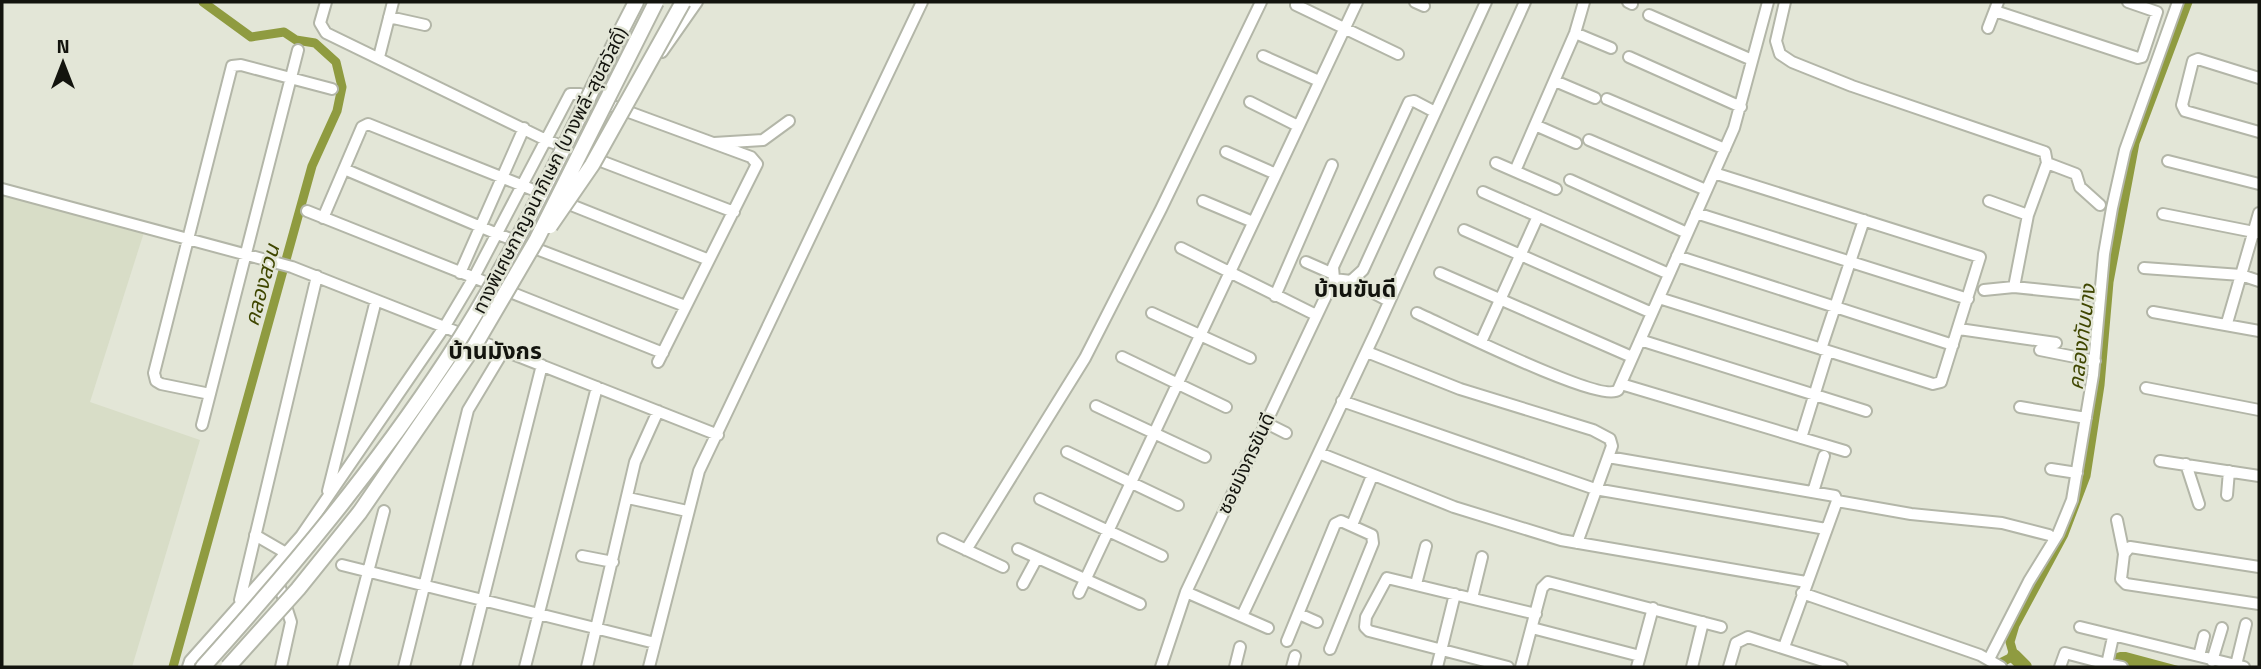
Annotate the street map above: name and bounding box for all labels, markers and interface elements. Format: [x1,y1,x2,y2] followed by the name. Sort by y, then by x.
[464,22,634,318] street label: ทางพิเศษกาญจนาภิเษก (บางพลี-สุขสวัสดิ์)
[28,28,98,98] north arrow
[56,31,70,60] text: N
[235,239,288,329] water label: คลองสวน
[1314,271,1396,306] district label: บ้านขันดี
[2059,281,2104,392] water label: คลองทับนาง
[448,333,542,368] district label: บ้านมังกร
[1209,407,1281,519] street label: ซอยมังกรขันดี

